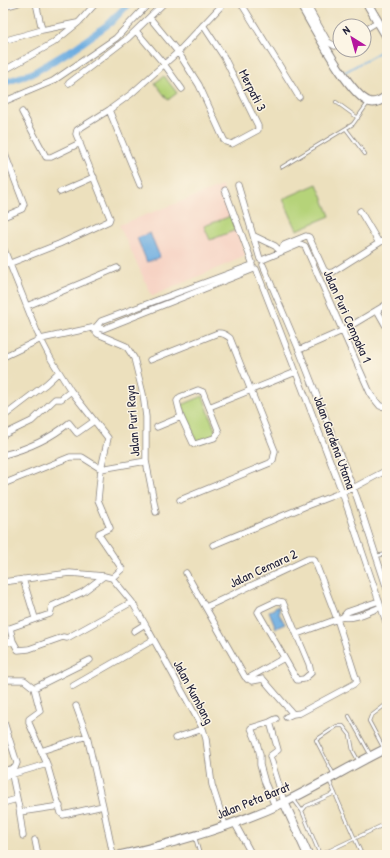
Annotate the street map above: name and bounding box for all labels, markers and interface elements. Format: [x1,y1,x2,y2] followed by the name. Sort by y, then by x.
[332,18,372,58] north arrow
[339,23,353,37] text: N
[235,66,271,114] street label: Merpati 3
[320,267,377,365] street label: Jalan Puri Cempaka 1
[121,385,143,457] street label: Jalan Puri Raya
[310,393,360,491] street label: Jalan Gardena Utama
[226,544,300,592] street label: Jalan Cemara 2
[170,657,219,727] street label: Jalan Kumbang
[214,777,293,823] street label: Jalan Peta Barat

